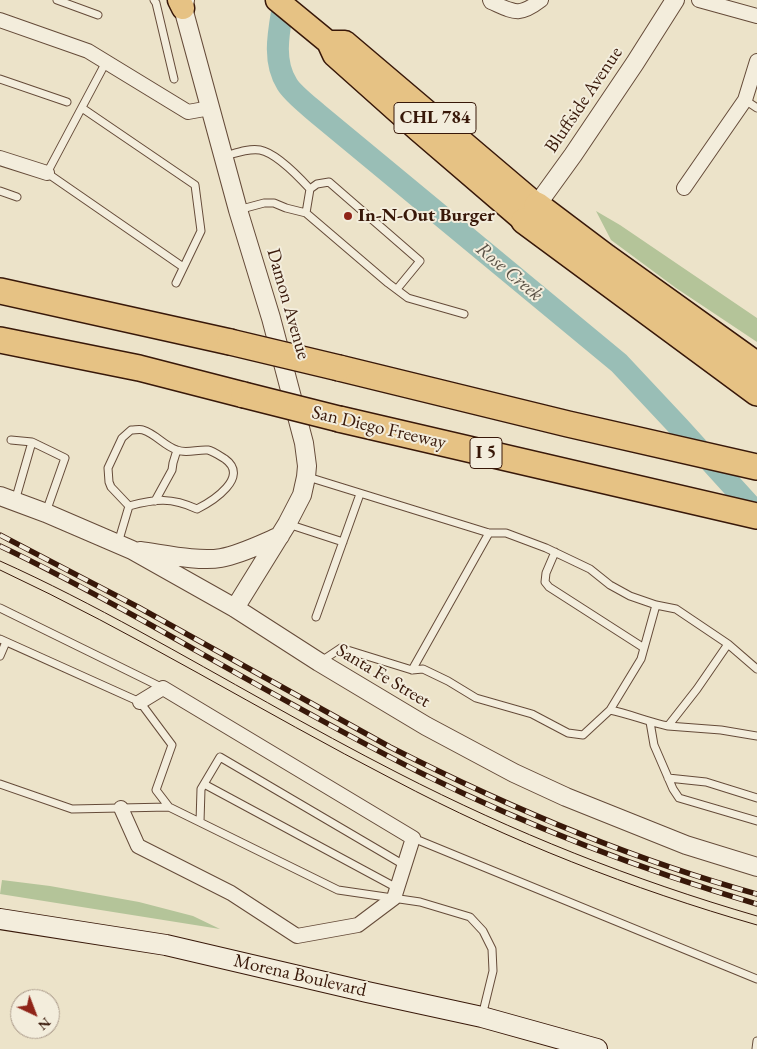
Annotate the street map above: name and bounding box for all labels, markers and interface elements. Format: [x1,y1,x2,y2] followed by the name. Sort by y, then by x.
[540,43,628,157] street label: Bluffside Avenue
[394,102,476,134] road number: CHL 784
[358,205,495,227] place label: In-N-Out Burger
[342,210,354,222] marker: In-N-Out Burger
[471,237,547,307] water label: Rose Creek
[261,246,315,362] street label: Damon Avenue
[310,401,448,455] street label: San Diego Freeway
[470,438,502,468] road number: I 5
[332,639,434,713] street label: Santa Fe Street
[231,950,369,1002] street label: Morena Boulevard
[10,989,60,1039] north arrow
[34,1014,55,1035] text: N

